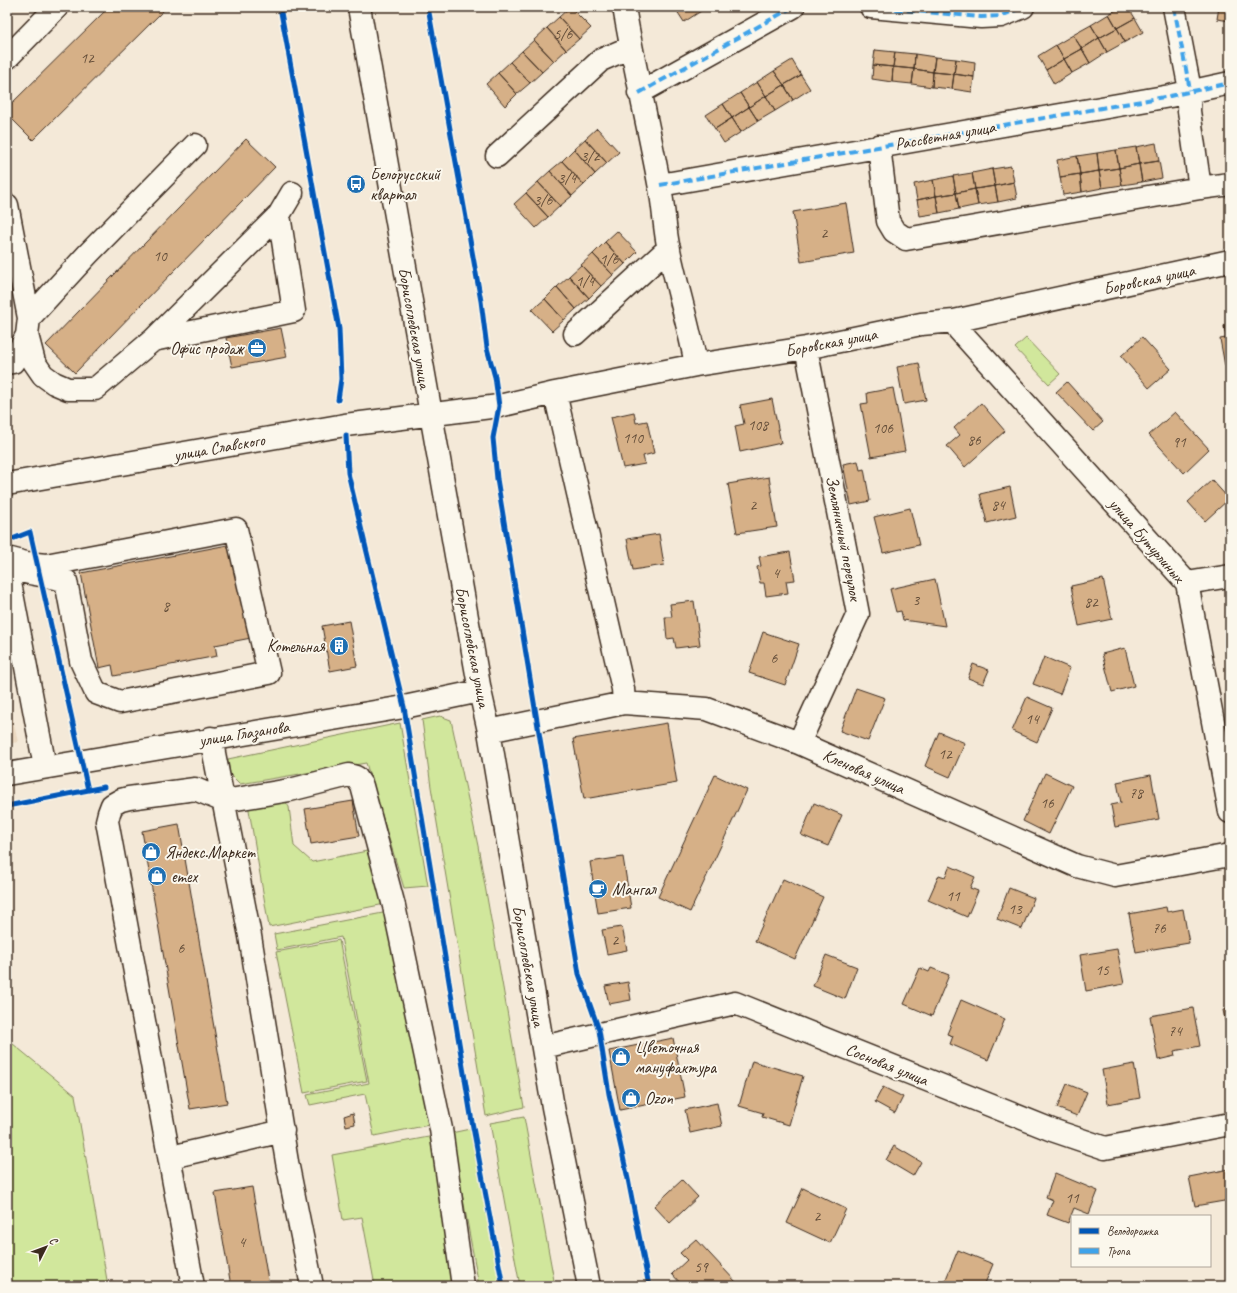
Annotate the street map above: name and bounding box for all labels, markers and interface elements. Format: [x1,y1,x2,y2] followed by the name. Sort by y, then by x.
[554,25,573,44] house number: 5/6
[80,49,95,68] house number: 12
[893,116,999,155] street label: Рассветная улица
[581,147,600,166] house number: 3/2
[370,164,441,205] place label: Белорусский квартал
[558,169,577,188] house number: 3/4
[345,173,367,195] bus stop icon: Белорусский квартал
[534,191,553,210] house number: 3/6
[821,224,829,243] house number: 2
[153,247,168,266] house number: 10
[600,250,619,269] house number: 1/6
[1101,259,1198,299] street label: Боровская улица
[394,266,436,392] street label: Борисоглебская улица
[576,272,595,291] house number: 1/4
[783,323,880,362] street label: Боровская улица
[246,337,268,359] office icon: Офис продаж
[170,338,245,359] place label: Офис продаж
[748,416,769,435] house number: 108
[873,419,894,438] house number: 106
[171,429,267,466] street label: улица Славского
[623,429,644,448] house number: 110
[967,431,982,450] house number: 86
[1172,433,1187,452] house number: 91
[821,474,866,604] street label: Земляничный переулок
[1104,493,1190,588] street label: улица Бутурлиных
[750,496,758,515] house number: 2
[991,496,1006,515] house number: 84
[773,564,781,583] house number: 4
[451,585,495,711] street label: Борисоглебская улица
[913,591,921,610] house number: 3
[1084,593,1099,612] house number: 82
[163,597,171,616] house number: 8
[328,635,350,657] building icon: Котельная
[267,636,326,657] place label: Котельная
[771,649,779,668] house number: 6
[1025,710,1040,729] house number: 14
[196,716,292,752] street label: улица Глазанова
[820,744,909,799] street label: Кленовая улица
[938,745,953,764] house number: 12
[1129,784,1144,803] house number: 78
[1040,794,1055,813] house number: 16
[140,841,162,863] shop icon: Яндекс.Маркет
[165,842,256,863] place label: Яндекс.Маркет
[146,865,168,887] shop icon: emex
[171,866,199,887] place label: emex
[587,878,609,900] cafe icon: Мангал
[612,879,657,900] place label: Мангал
[946,887,961,906] house number: 11
[1008,900,1023,919] house number: 13
[508,904,550,1030] street label: Борисоглебская улица
[1152,919,1167,938] house number: 76
[612,931,620,950] house number: 2
[178,939,186,958] house number: 6
[1095,961,1110,980] house number: 15
[1168,1022,1183,1041] house number: 74
[635,1037,717,1078] place label: Цветочная мануфактура
[843,1038,932,1091] street label: Сосновая улица
[610,1046,632,1068] shop icon: Цветочная мануфактура
[620,1087,642,1109] shop icon: Ozon
[645,1088,673,1109] place label: Ozon
[1065,1189,1080,1208] house number: 11
[814,1207,822,1226] house number: 2
[1071,1215,1211,1267] legend
[1107,1223,1159,1239] text: Велодорожка
[26,1227,66,1267] north arrow
[239,1233,247,1252] house number: 4
[46,1234,62,1248] text: С
[1107,1243,1131,1259] text: Тропа
[694,1258,709,1277] house number: 59

